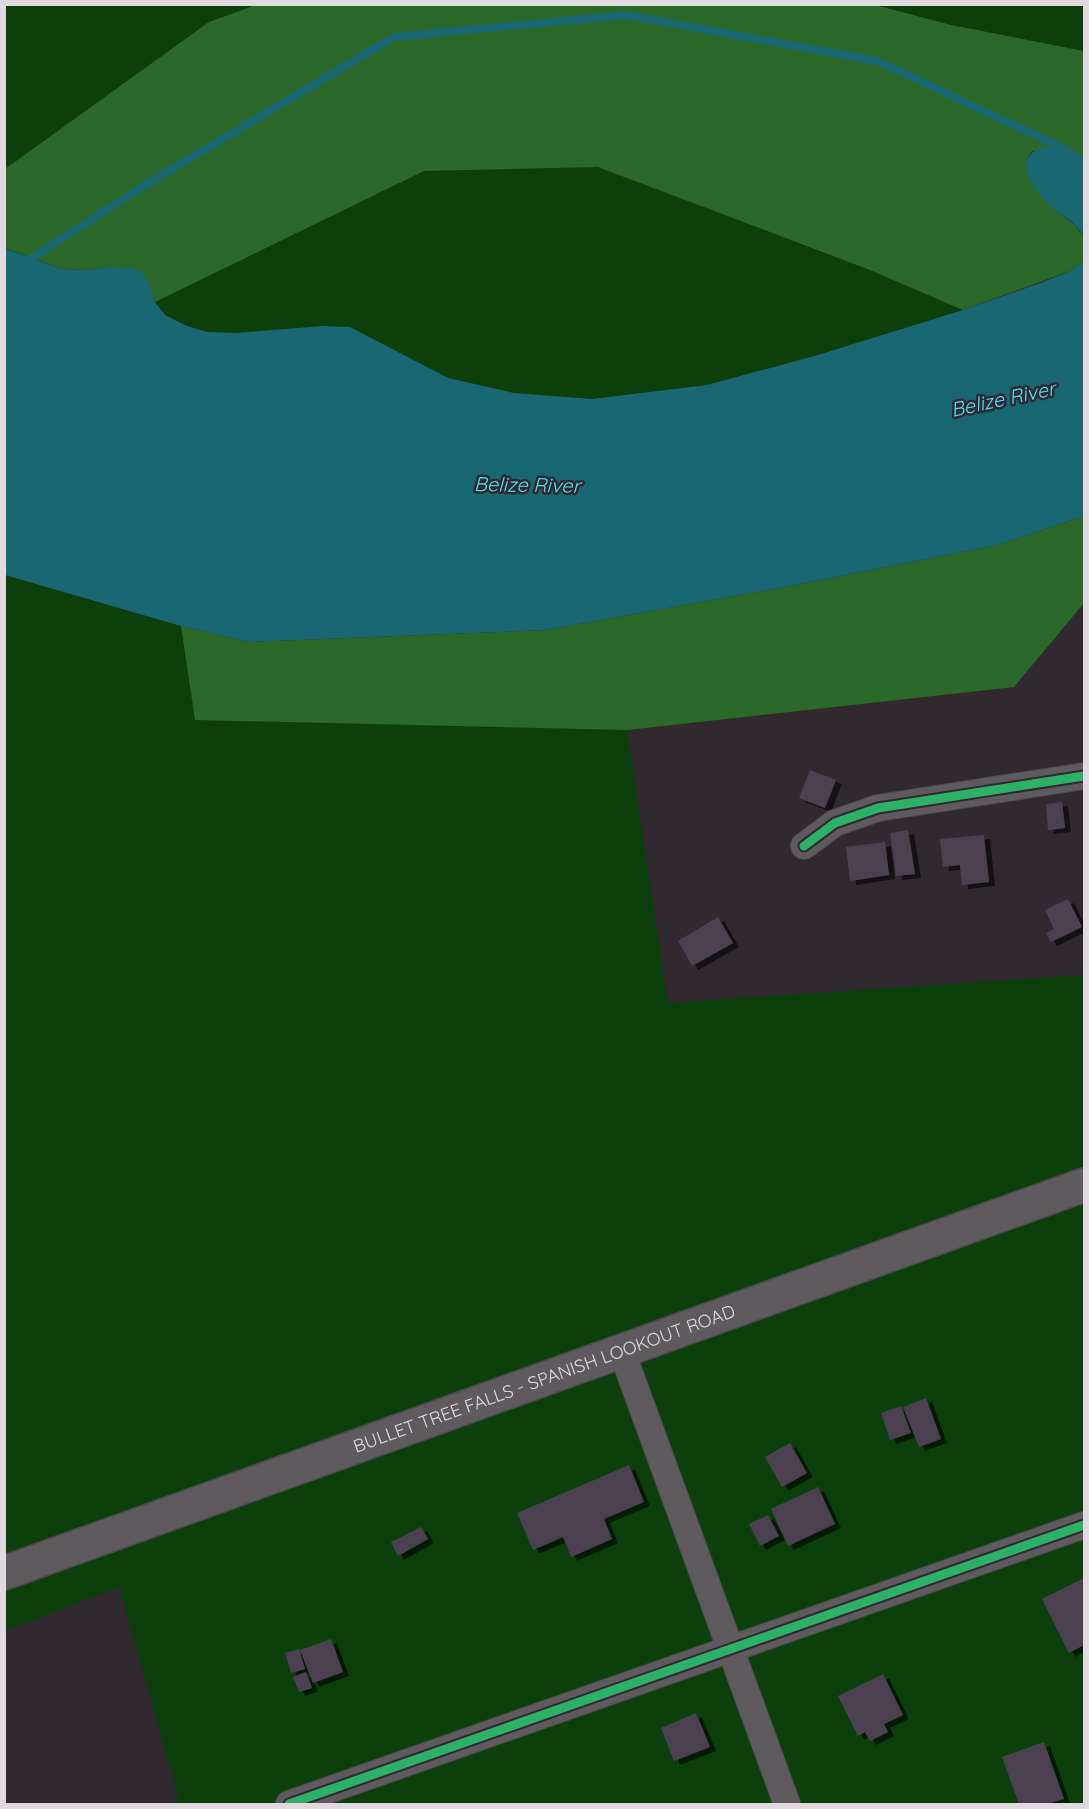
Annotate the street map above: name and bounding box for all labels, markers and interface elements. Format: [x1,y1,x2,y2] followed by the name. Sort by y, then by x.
[948,375,1060,422] water label: Belize River
[474,471,583,498] water label: Belize River
[350,1299,738,1458] street label: BULLET TREE FALLS - SPANISH LOOKOUT ROAD

